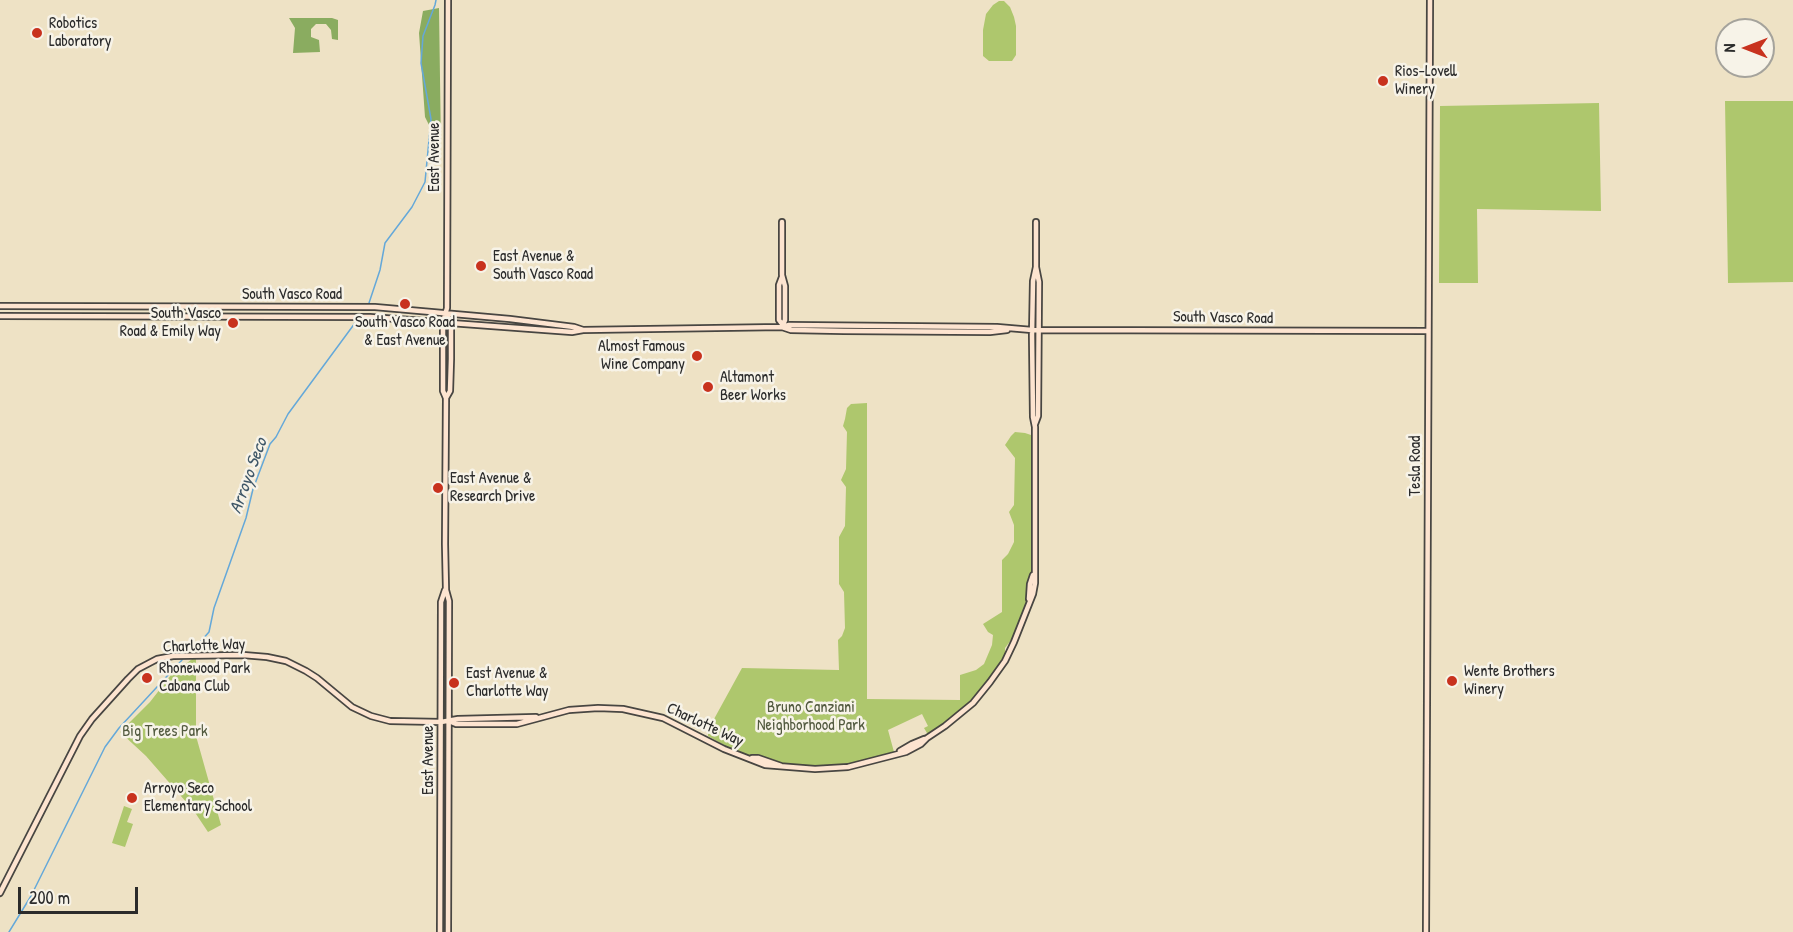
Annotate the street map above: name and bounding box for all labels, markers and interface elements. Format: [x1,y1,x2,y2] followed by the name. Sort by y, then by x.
[49,14,112,52] place label: Robotics Laboratory
[1715,18,1775,78] north arrow
[30,26,44,40] marker: Robotics Laboratory
[1718,44,1740,52] text: N
[1395,62,1457,100] place label: Rios-Lovell Winery
[1376,74,1390,88] marker: Rios-Lovell Winery
[425,122,445,192] street label: East Avenue
[493,247,593,285] place label: East Avenue & South Vasco Road
[474,259,488,273] marker: East Avenue & South Vasco Road
[242,285,342,305] street label: South Vasco Road
[398,297,412,311] marker: South Vasco Road & East Avenue
[120,304,221,342] place label: South Vasco Road & Emily Way
[1173,308,1273,328] street label: South Vasco Road
[355,313,455,351] place label: South Vasco Road & East Avenue
[226,316,240,330] marker: South Vasco Road & Emily Way
[598,337,685,375] place label: Almost Famous Wine Company
[690,349,704,363] marker: Almost Famous Wine Company
[720,368,786,406] place label: Altamont Beer Works
[701,380,715,394] marker: Altamont Beer Works
[225,435,273,517] water label: Arroyo Seco
[1406,436,1426,496] street label: Tesla Road
[450,469,535,507] place label: East Avenue & Research Drive
[431,481,445,495] marker: East Avenue & Research Drive
[162,635,246,657] street label: Charlotte Way
[159,659,250,697] place label: Rhonewood Park Cabana Club
[1464,662,1555,700] place label: Wente Brothers Winery
[466,664,549,702] place label: East Avenue & Charlotte Way
[140,671,154,685] marker: Rhonewood Park Cabana Club
[1445,674,1459,688] marker: Wente Brothers Winery
[447,676,461,690] marker: East Avenue & Charlotte Way
[757,698,865,736] park label: Bruno Canziani Neighborhood Park
[664,699,746,751] street label: Charlotte Way
[122,722,208,742] park label: Big Trees Park
[419,725,439,795] street label: East Avenue
[144,779,252,817] place label: Arroyo Seco Elementary School
[125,791,139,805] marker: Arroyo Seco Elementary School
[21,875,141,913] scale bar
[29,885,70,910] text: 200 m

